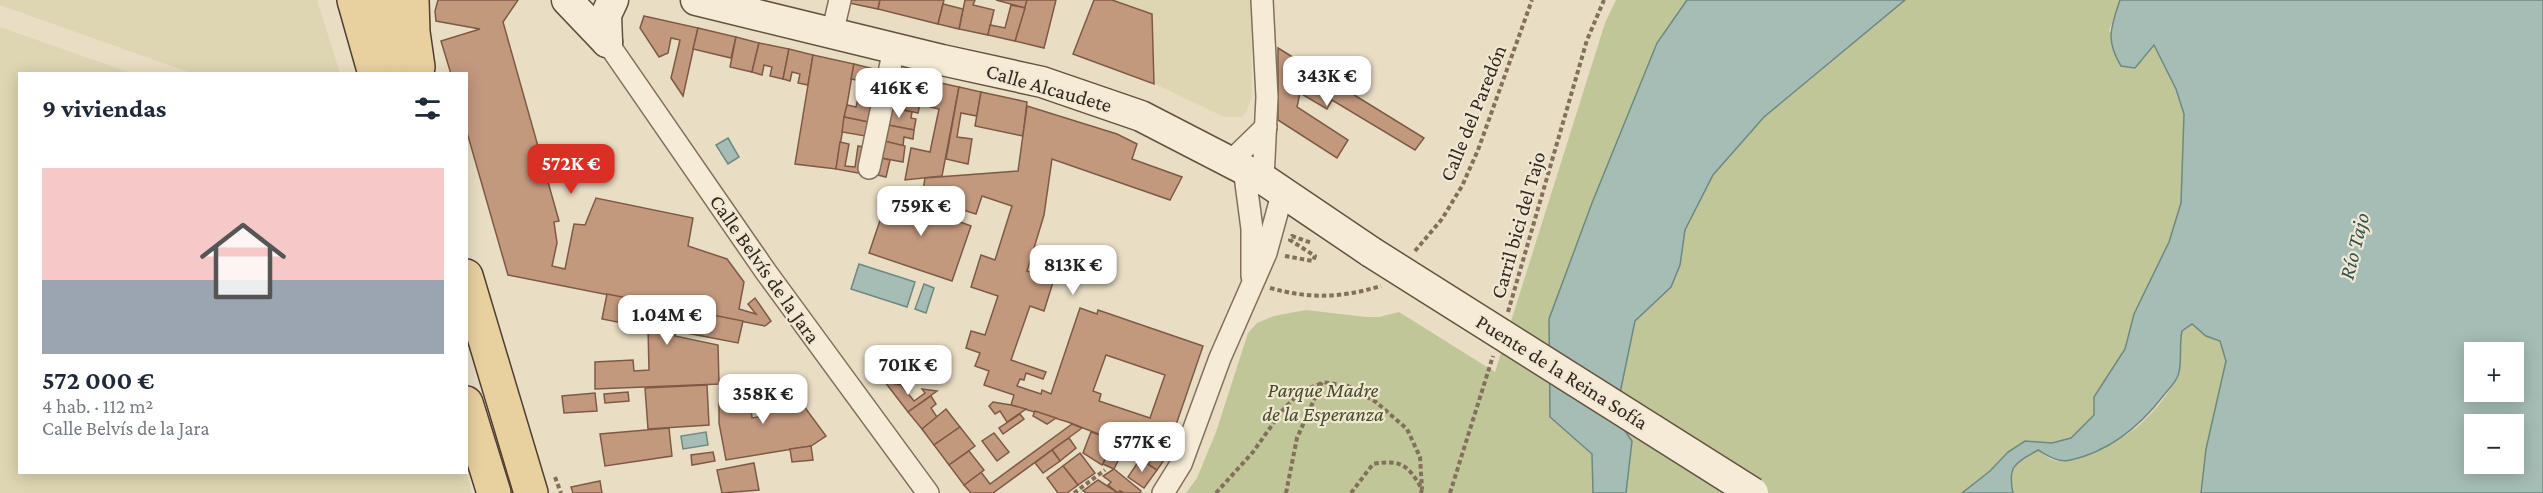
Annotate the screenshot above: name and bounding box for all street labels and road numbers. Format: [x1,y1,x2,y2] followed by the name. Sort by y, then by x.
[1435,41,1511,185] street label: Calle del Paredón
[983,59,1115,117] street label: Calle Alcaudete
[1486,149,1550,301] street label: Carril bici del Tajo
[705,190,825,348] street label: Calle Belvís de la Jara
[1472,309,1653,435] street label: Puente de la Reina Sofía

